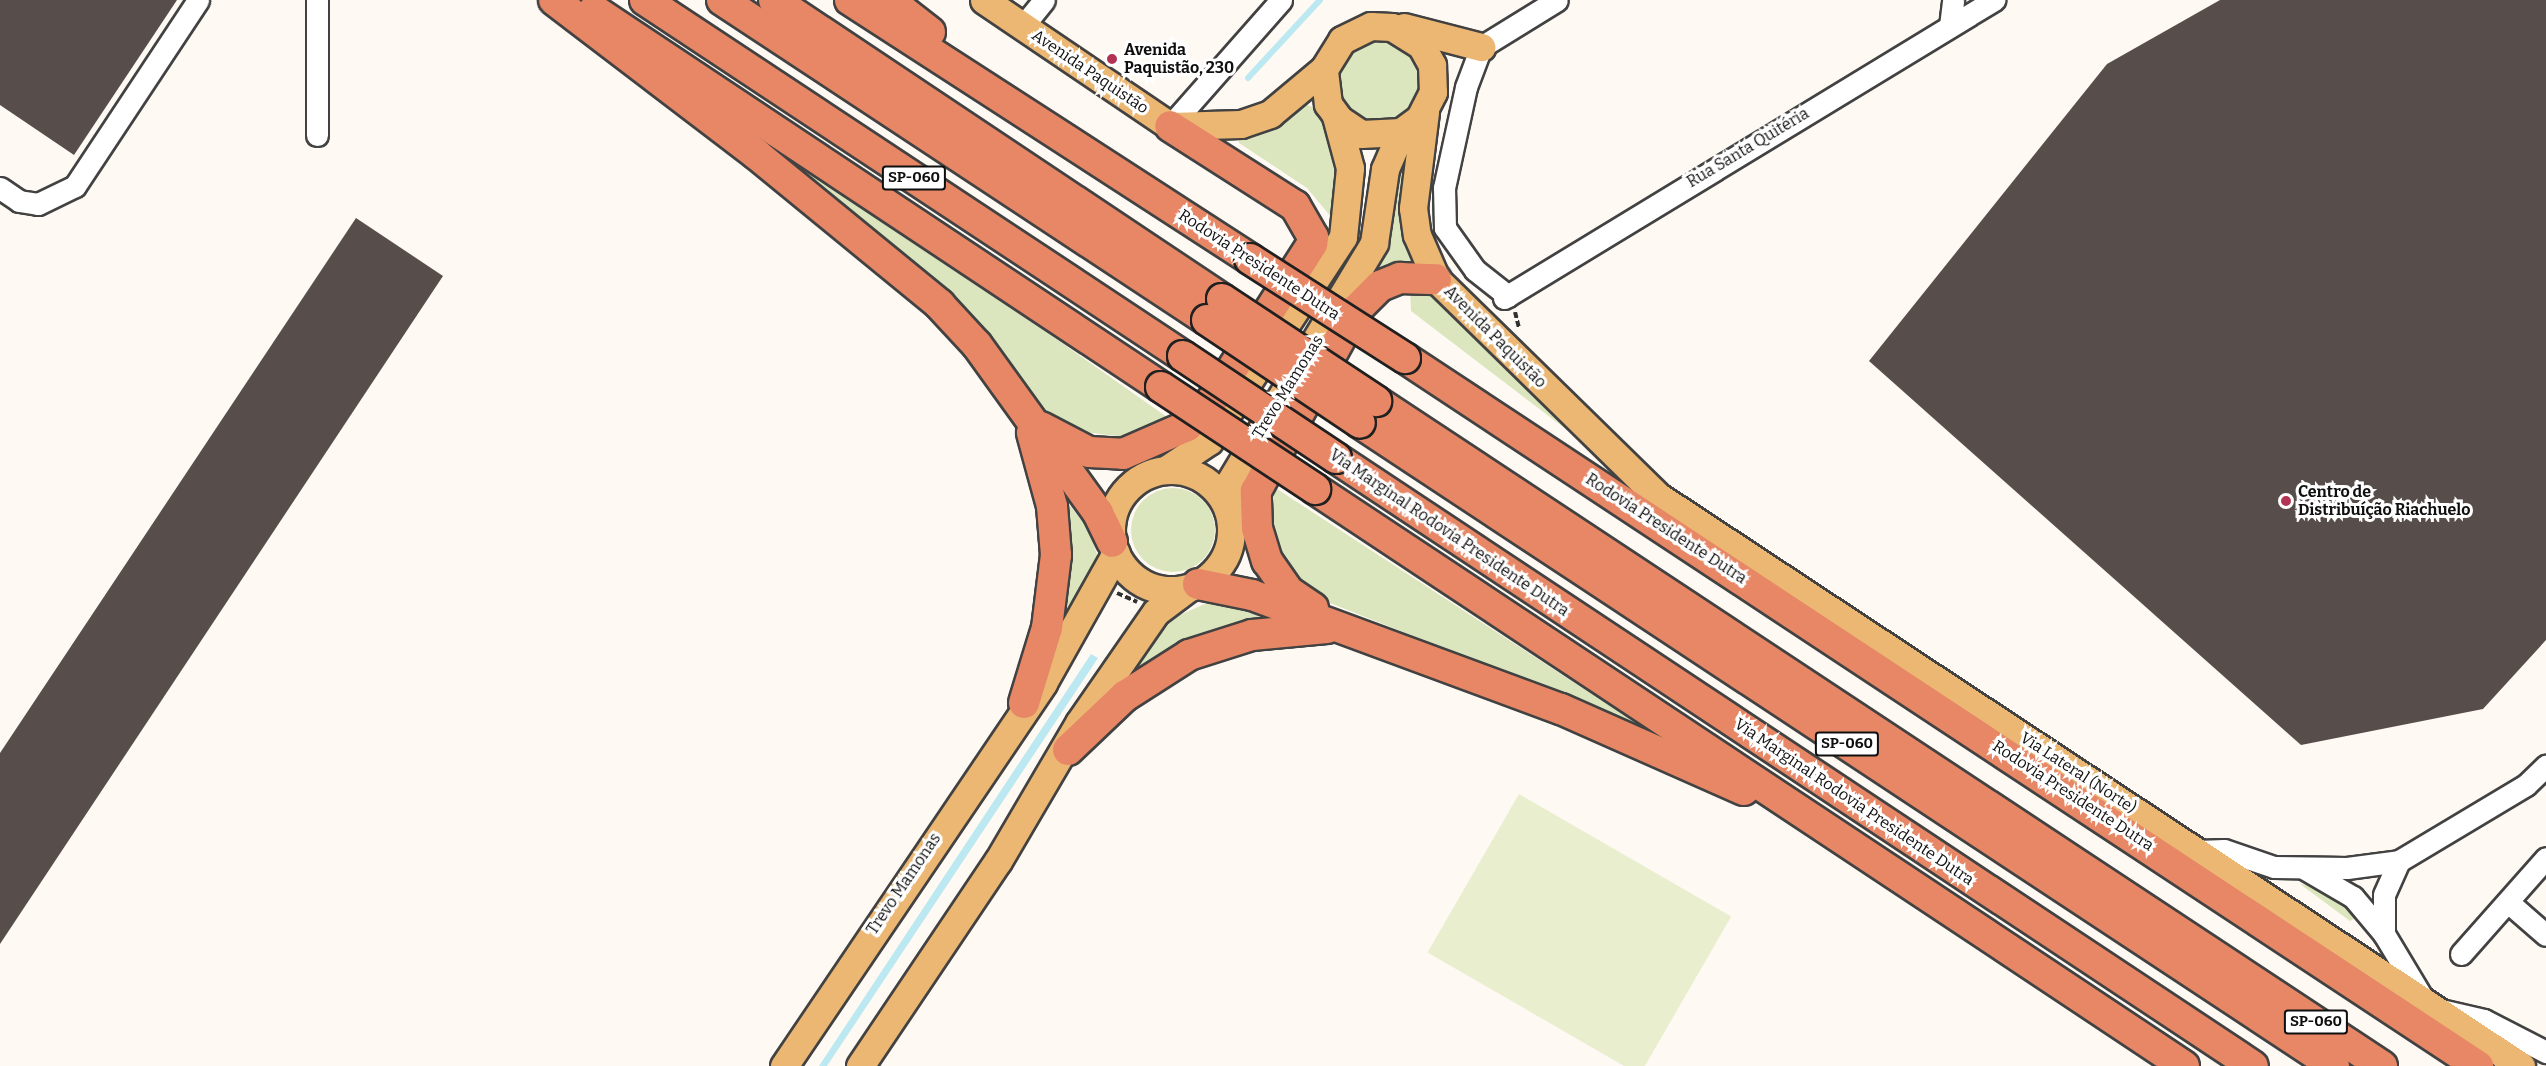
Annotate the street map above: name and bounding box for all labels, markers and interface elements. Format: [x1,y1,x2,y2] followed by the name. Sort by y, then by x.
[1028,26,1152,118] street label: Avenida Paquistão
[1124,40,1234,78] place label: Avenida Paquistão, 230
[1105,52,1119,66] marker: Avenida Paquistão, 230
[1684,104,1812,192] street label: Rua Santa Quitéria
[881,166,947,190] road number: SP-060
[1175,206,1343,324] street label: Rodovia Presidente Dutra
[1440,282,1550,392] street label: Avenida Paquistão
[1248,332,1328,442] street label: Trevo Mamonas
[1326,445,1572,621] street label: Via Marginal Rodovia Presidente Dutra
[1582,470,1750,588] street label: Rodovia Presidente Dutra
[2298,482,2471,520] place label: Centro de Distribuíção Riachuelo
[2279,494,2293,508] marker: Centro de Distribuíção Riachuelo
[1731,714,1977,890] street label: Via Marginal Rodovia Presidente Dutra
[2016,728,2140,818] street label: Via Lateral (Norte)
[1814,732,1880,756] road number: SP-060
[1989,737,2157,855] street label: Rodovia Presidente Dutra
[863,830,945,938] street label: Trevo Mamonas
[2283,1010,2349,1034] road number: SP-060

